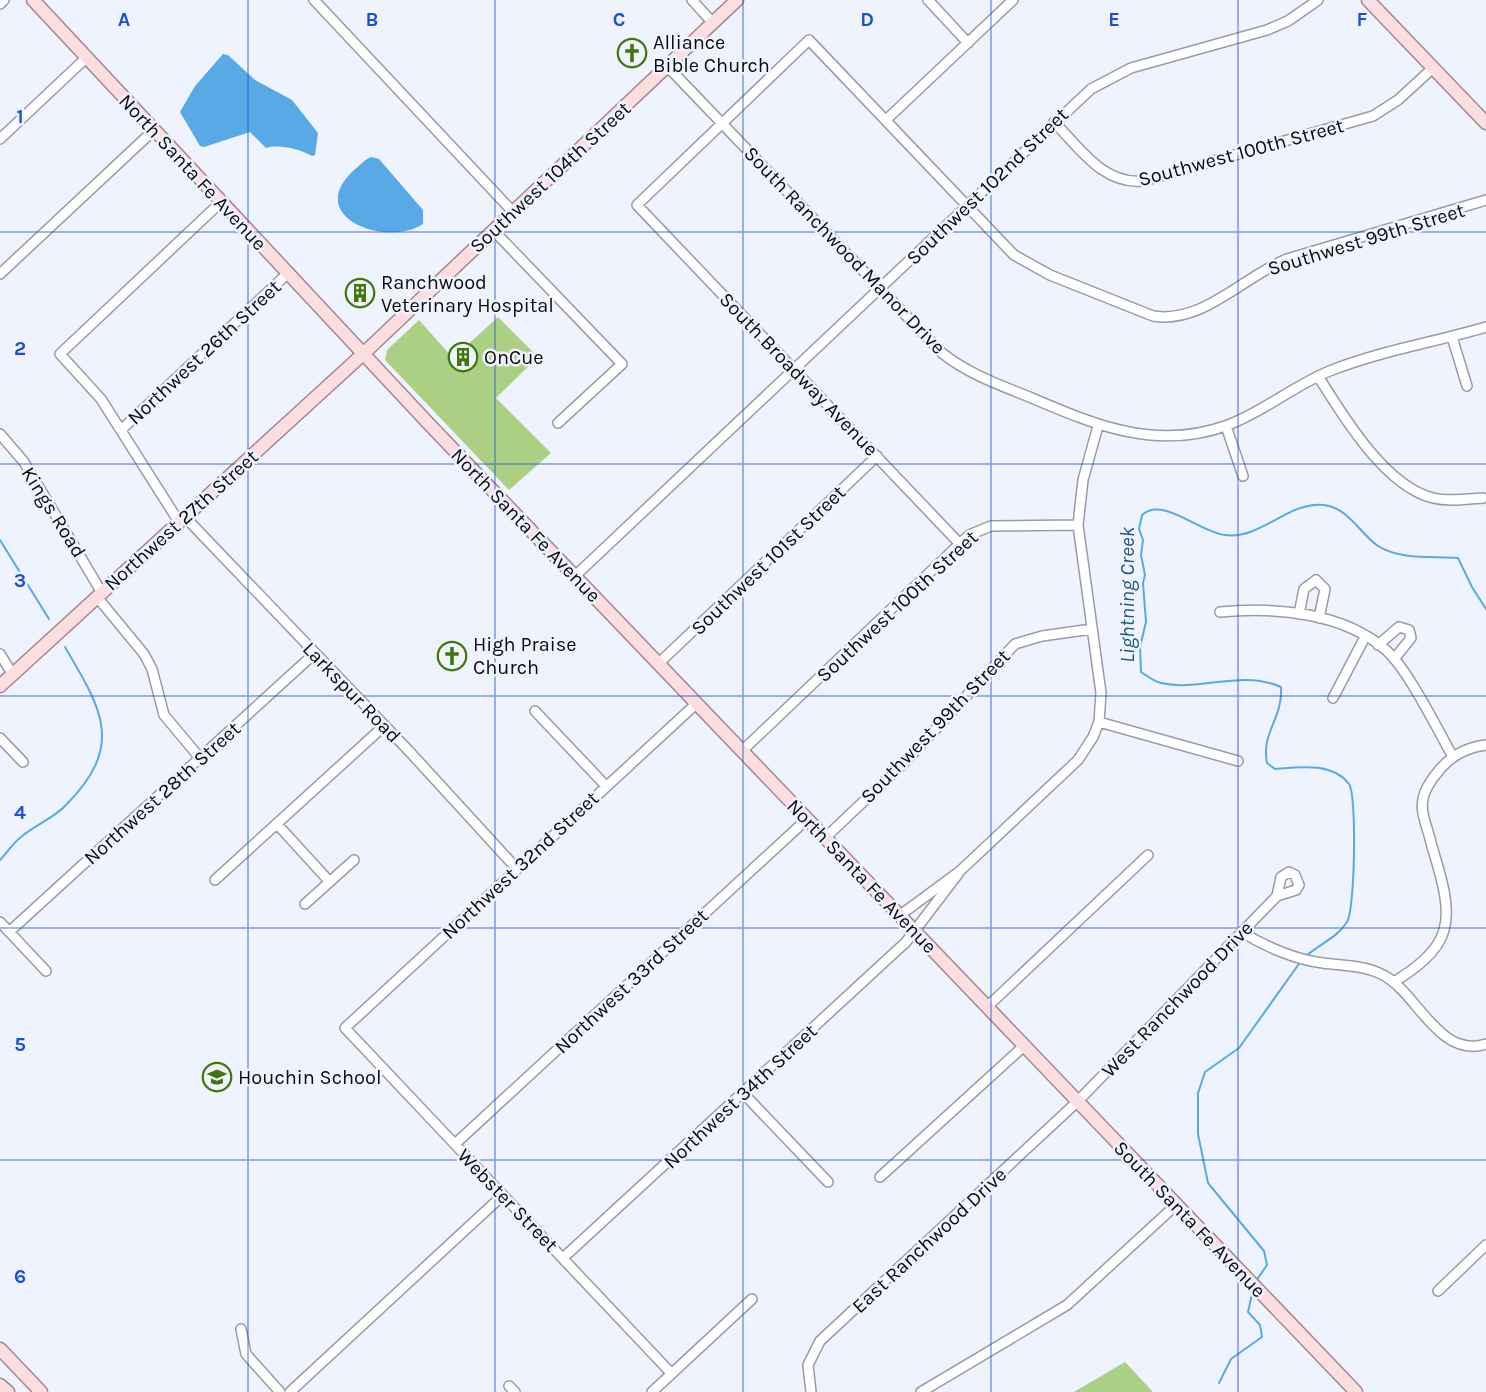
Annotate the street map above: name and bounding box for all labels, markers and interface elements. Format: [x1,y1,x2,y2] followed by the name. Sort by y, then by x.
[118,8,131,31] text: A
[366,8,378,31] text: B
[613,8,625,31] text: C
[860,8,874,31] text: D
[1108,8,1120,31] text: E
[1357,8,1368,31] text: F
[653,31,770,77] place label: Alliance Bible Church
[616,37,648,69] church icon: Alliance Bible Church
[114,89,271,255] street label: North Santa Fe Avenue
[465,97,636,258] street label: Southwest 104th Street
[902,103,1073,270] street label: Southwest 102nd Street
[16,105,24,128] text: 1
[1136,114,1347,191] street label: Southwest 100th Street
[739,142,950,359] street label: South Ranchwood Manor Drive
[1265,198,1468,280] street label: Southwest 99th Street
[381,271,554,317] place label: Ranchwood Veterinary Hospital
[123,275,286,429] street label: Northwest 26th Street
[344,277,376,309] building icon: Ranchwood Veterinary Hospital
[715,288,883,461] street label: South Broadway Avenue
[14,337,26,360] text: 2
[447,341,479,373] building icon: OnCue
[484,346,544,369] place label: OnCue
[446,443,605,607] street label: North Santa Fe Avenue
[100,445,263,596] street label: Northwest 27th Street
[17,463,91,562] street label: Kings Road
[687,481,850,640] street label: Southwest 101st Street
[812,525,983,687] street label: Southwest 100th Street
[1115,527,1139,663] water label: Lightning Creek
[14,569,26,592] text: 3
[473,633,577,679] place label: High Praise Church
[298,637,405,748] street label: Larkspur Road
[436,640,468,672] church icon: High Praise Church
[856,644,1015,808] street label: Southwest 99th Street
[80,717,245,870] street label: Northwest 28th Street
[437,786,604,944] street label: Northwest 32nd Street
[782,794,941,958] street label: North Santa Fe Avenue
[14,801,26,824] text: 4
[550,904,713,1058] street label: Northwest 33rd Street
[1097,917,1258,1082] street label: West Ranchwood Drive
[659,1019,822,1173] street label: Northwest 34th Street
[14,1033,26,1056] text: 5
[201,1061,233,1093] school or university icon: Houchin School
[238,1066,382,1089] place label: Houchin School
[1109,1136,1270,1302] street label: South Santa Fe Avenue
[453,1144,563,1257] street label: Webster Street
[847,1163,1011,1318] street label: East Ranchwood Drive
[14,1265,26,1288] text: 6

